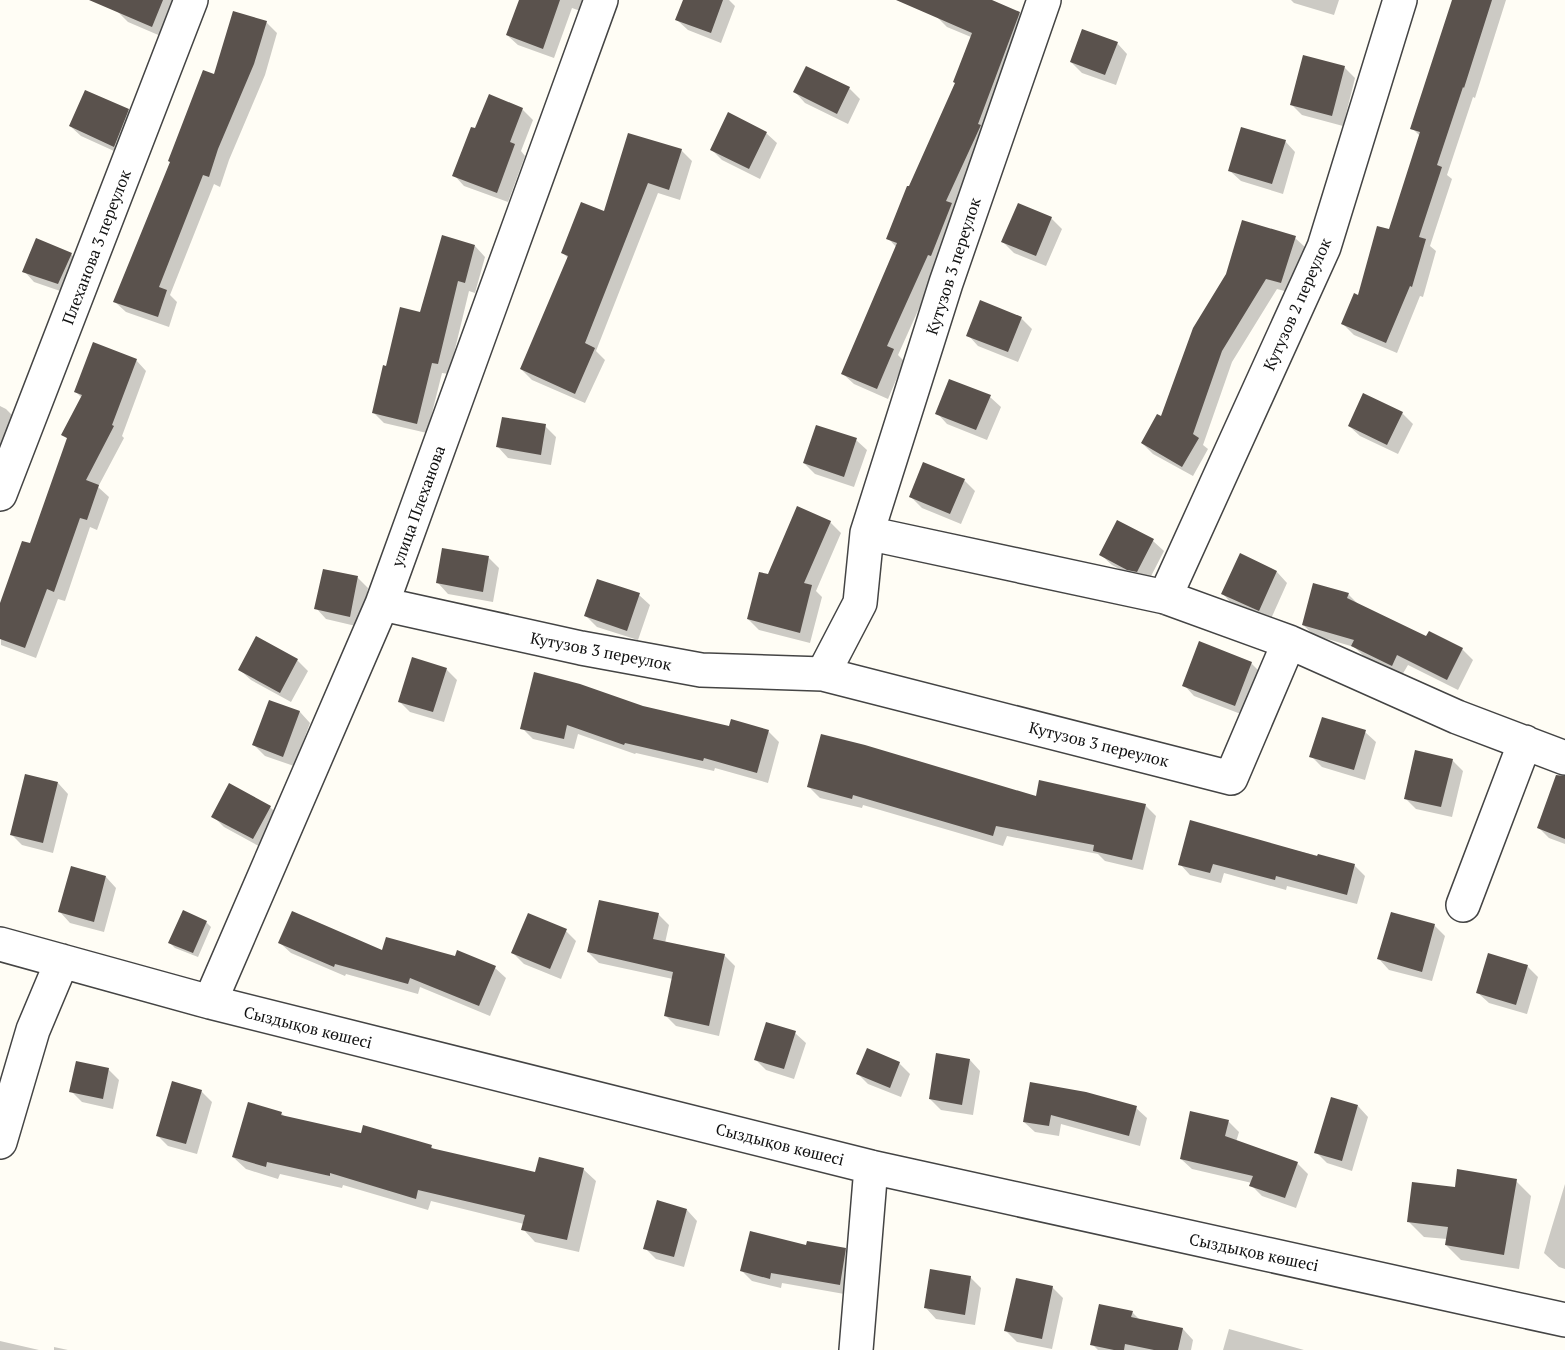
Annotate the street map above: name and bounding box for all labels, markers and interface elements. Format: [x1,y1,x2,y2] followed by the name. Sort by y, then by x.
[56,166,136,328] street label: Плеханова 3 переулок
[920,194,986,338] street label: Кутузов 3 переулок
[1258,234,1336,374] street label: Кутузов 2 переулок
[386,442,450,571] street label: улица Плеханова
[529,627,674,676] street label: Кутузов 3 переулок
[1027,716,1171,772] street label: Кутузов 3 переулок
[241,1000,375,1054] street label: Сыздықов көшесі
[713,1117,847,1171] street label: Сыздықов көшесі
[1187,1228,1321,1276] street label: Сыздықов көшесі

